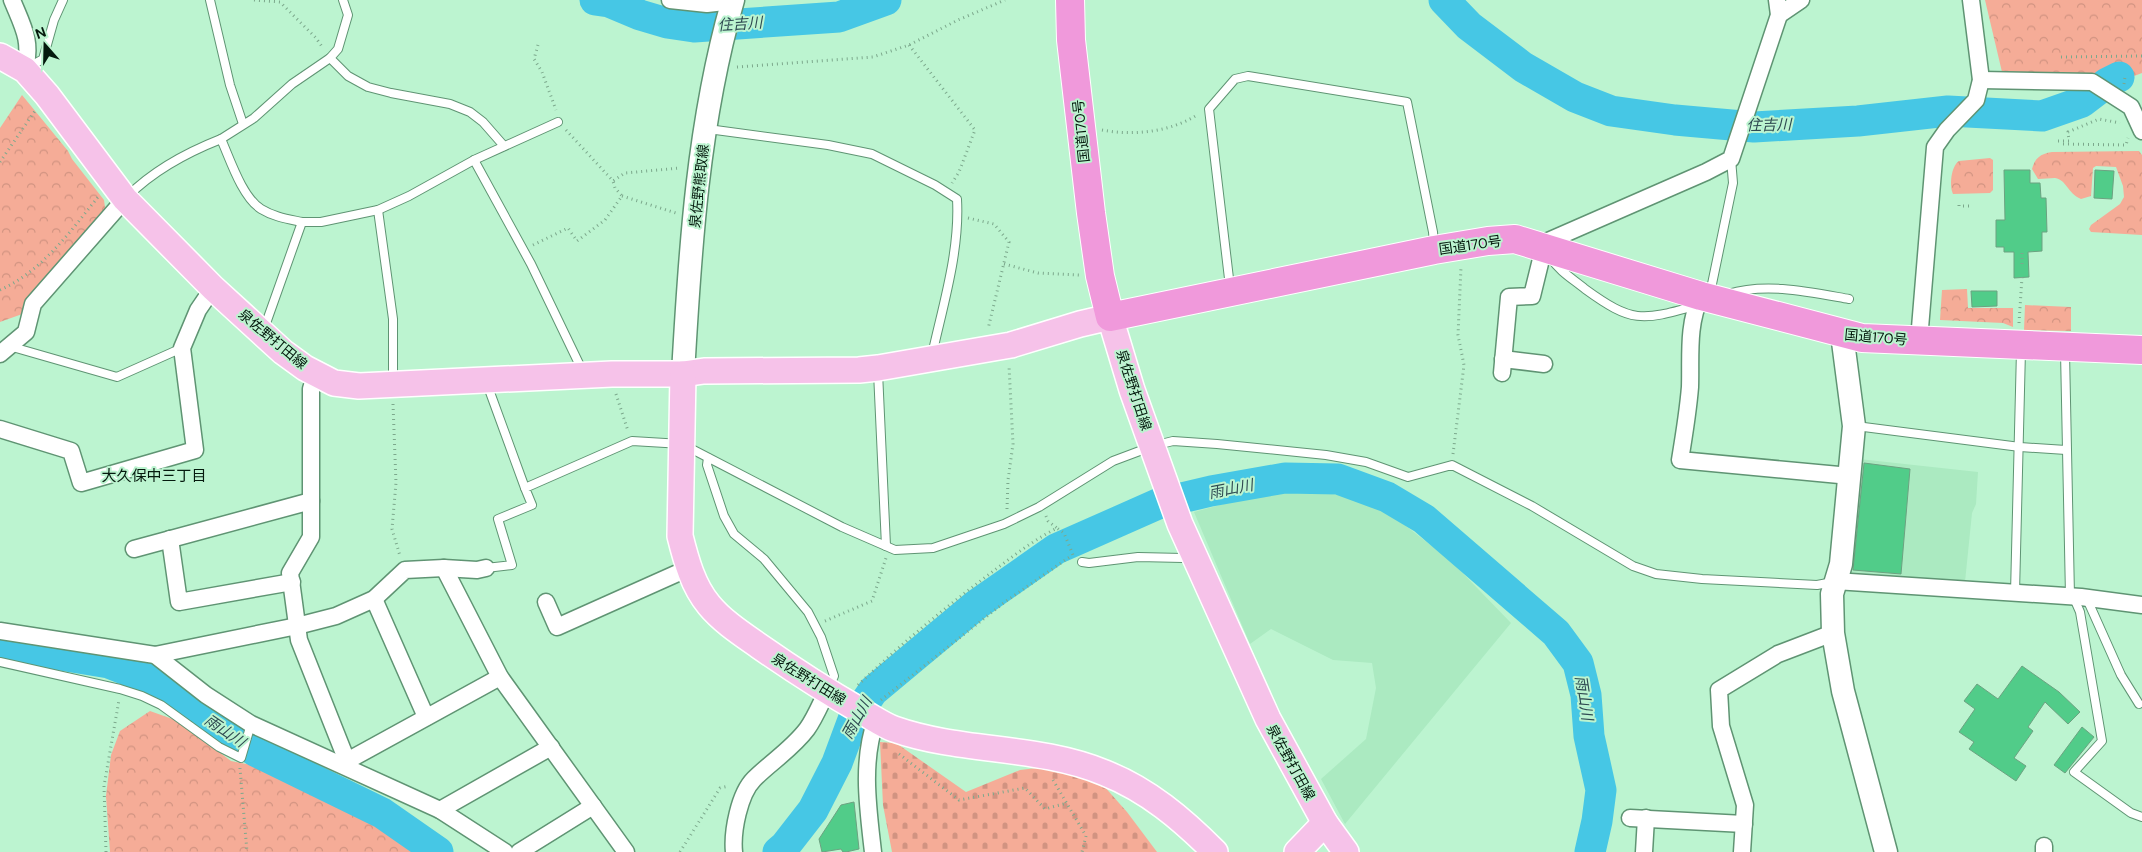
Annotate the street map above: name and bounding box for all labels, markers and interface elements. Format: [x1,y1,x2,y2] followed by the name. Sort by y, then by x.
[717,12,765,36] water label: 住吉川
[20,20,70,70] north arrow
[33,23,48,43] text: N
[1069,99,1093,163] street label: 国道170号
[1746,115,1794,135] water label: 住吉川
[686,143,712,229] street label: 泉佐野熊取線
[1437,232,1503,258] street label: 国道170号
[235,305,311,373] street label: 泉佐野打田線
[1844,325,1908,349] street label: 国道170号
[1112,347,1156,433] street label: 泉佐野打田線
[101,466,207,486] district label: 大久保中三丁目
[1207,475,1257,503] water label: 雨山川
[769,649,849,709] street label: 泉佐野打田線
[1571,674,1598,724] water label: 雨山川
[837,692,878,743] water label: 雨山川
[201,710,251,753] water label: 雨山川
[1263,721,1319,803] street label: 泉佐野打田線

